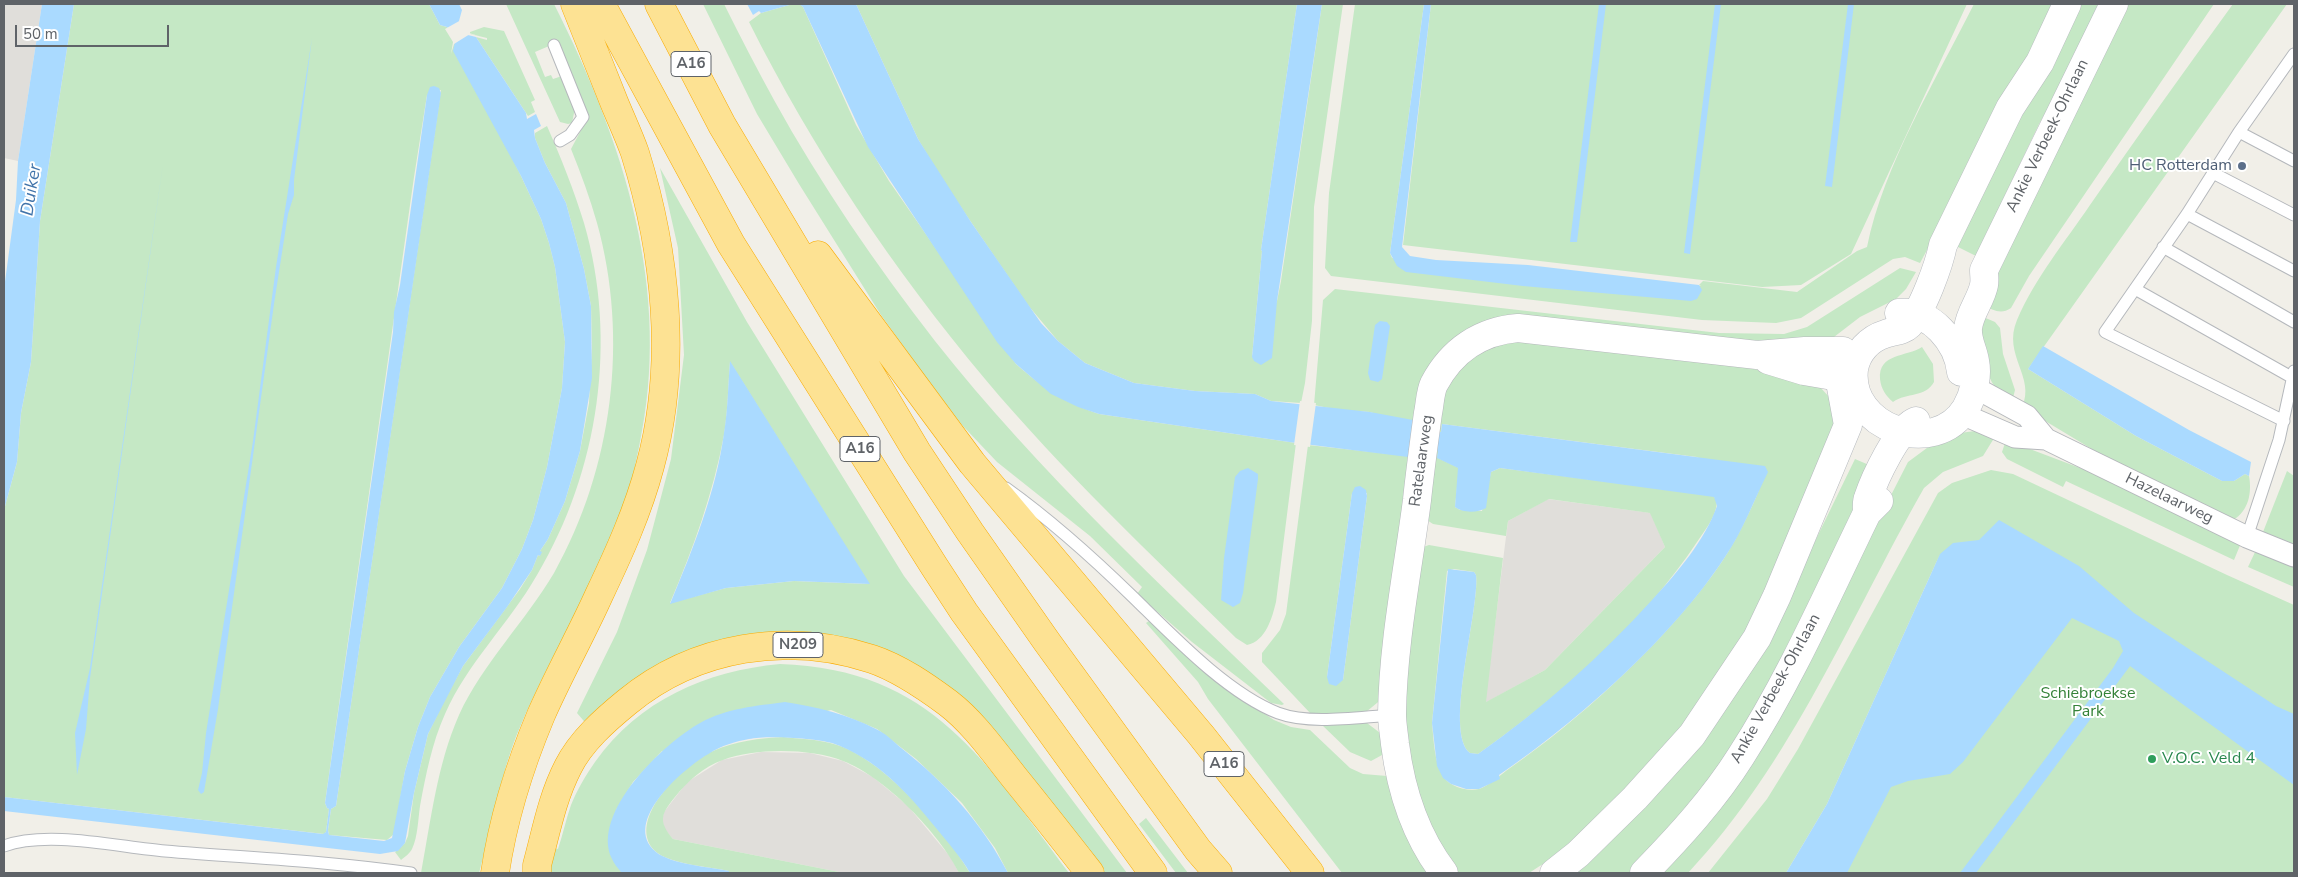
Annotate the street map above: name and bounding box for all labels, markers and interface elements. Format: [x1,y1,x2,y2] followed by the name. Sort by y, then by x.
[18,15,171,47] scale bar
[23,24,58,44] text: 50 m
[671,52,711,76] road number: A16
[2003,56,2093,216] street label: Ankie Verbeek-Ohrlaan
[2129,156,2232,176] place label: HC Rotterdam
[2236,160,2248,172] marker: HC Rotterdam
[17,162,47,218] water label: Duiker
[1406,414,1438,508] street label: Ratelaarweg
[840,436,880,462] road number: A16
[2122,469,2216,529] street label: Hazelaarweg
[1727,611,1825,767] street label: Ankie Verbeek-Ohrlaan
[773,632,823,658] road number: N209
[2041,684,2135,722] park label: Schiebroekse Park
[2162,749,2255,769] place label: V.O.C. Veld 4
[1204,752,1244,776] road number: A16
[2146,753,2158,765] marker: V.O.C. Veld 4

